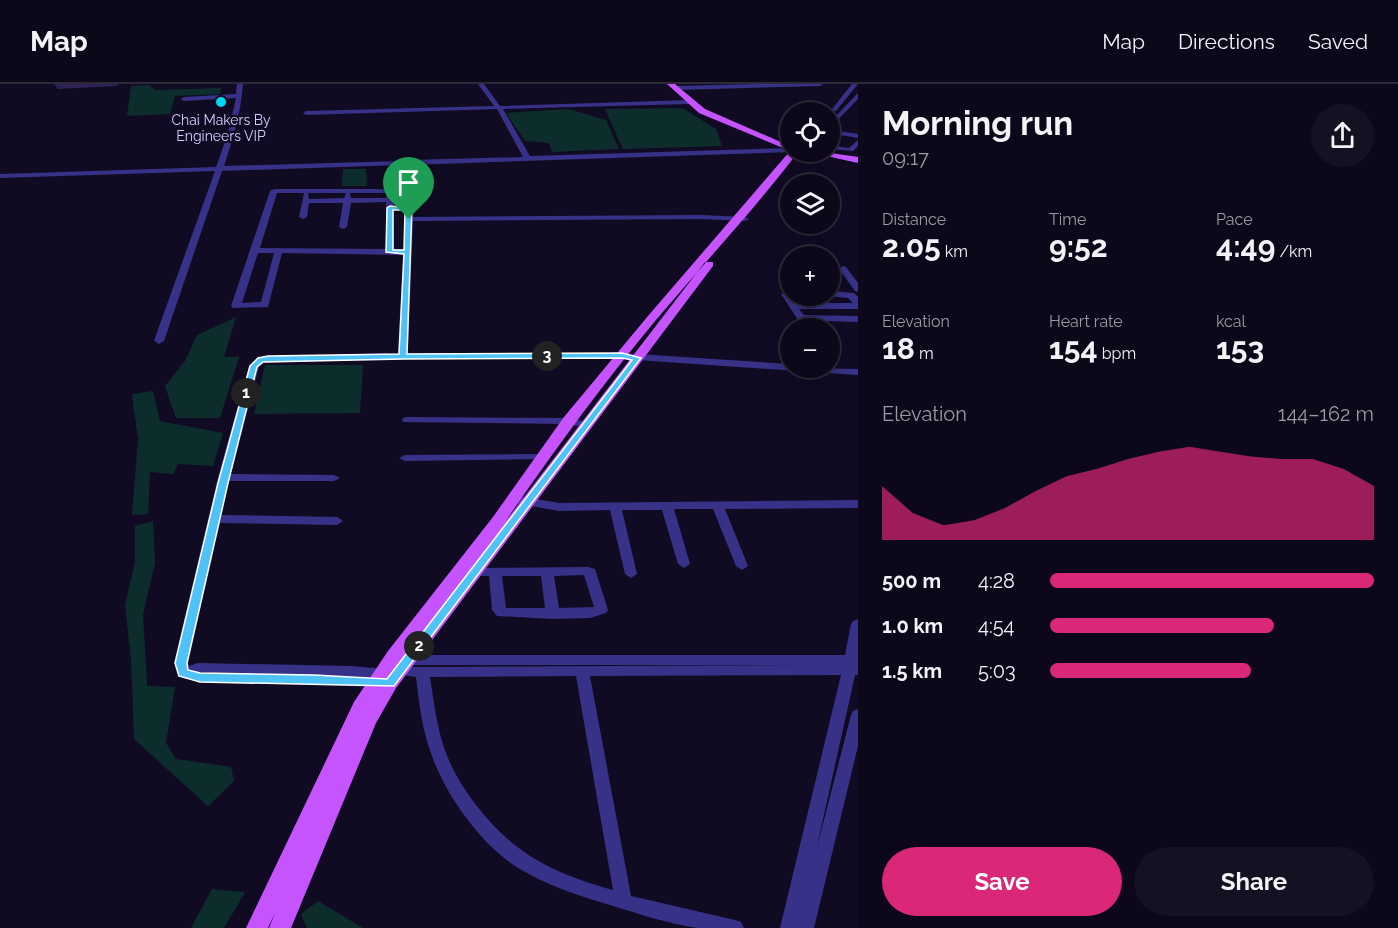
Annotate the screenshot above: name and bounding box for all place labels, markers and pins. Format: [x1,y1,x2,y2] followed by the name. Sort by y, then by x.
[214,95,228,109] marker: Chai Makers By Engineers VIP
[171,112,271,144] place label: Chai Makers By Engineers VIP
[383,157,434,219] pin
[532,341,562,371] pin: 3
[231,378,261,408] pin: 1
[404,631,434,661] pin: 2

